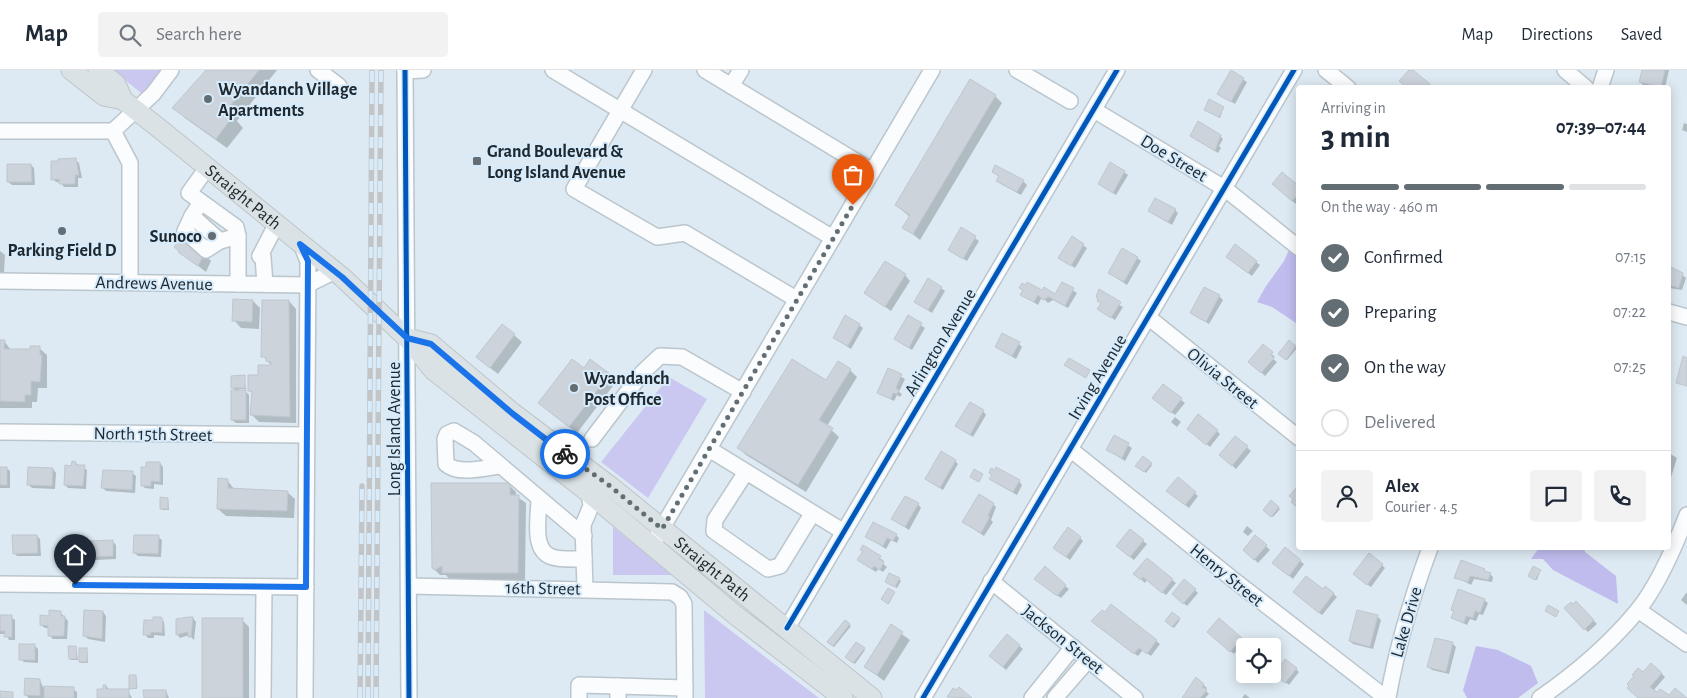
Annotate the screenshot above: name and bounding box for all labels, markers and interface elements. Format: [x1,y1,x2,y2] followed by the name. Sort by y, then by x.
[98,12,448,57] search box
[116,21,144,49] icon: search
[25,22,68,46] text: Map
[156,25,242,44] text: Search here
[1462,26,1493,44] text: Map
[1521,26,1593,44] text: Directions
[1621,26,1662,44] text: Saved
[218,81,357,120] place label: Wyandanch Village Apartments
[202,93,214,105] marker: Wyandanch Village Apartments
[1321,100,1386,116] text: Arriving in
[1556,118,1646,137] text: 07:39–07:44
[1321,121,1391,153] text: 3 min
[1137,132,1210,186] street label: Doe Street
[487,143,626,182] place label: Grand Boulevard & Long Island Avenue
[832,154,874,205] pin
[471,155,483,167] marker: Grand Boulevard & Long Island Avenue
[839,161,867,189] icon: bag
[202,162,284,234] street label: Straight Path
[1321,199,1438,215] text: On the way · 460 m
[56,225,68,237] marker: Parking Field D
[150,228,202,246] place label: Sunoco
[206,230,218,242] marker: Sunoco
[7,242,117,260] place label: Parking Field D
[1321,244,1349,272] icon: check
[1364,248,1443,267] text: Confirmed
[1615,249,1646,265] text: 07:15
[95,274,213,294] street label: Andrews Avenue
[902,286,980,399] street label: Arlington Avenue
[1321,299,1349,327] icon: check
[1364,303,1437,322] text: Preparing
[1613,304,1646,320] text: 07:22
[1065,332,1130,423] street label: Irving Avenue
[1183,345,1262,413] street label: Olivia Street
[1321,354,1349,382] icon: check
[1364,358,1446,377] text: On the way
[1613,359,1646,375] text: 07:25
[386,362,404,496] street label: Long Island Avenue
[584,370,670,409] place label: Wyandanch Post Office
[568,382,580,394] marker: Wyandanch Post Office
[1364,413,1436,432] text: Delivered
[94,425,213,445] street label: North 15th Street
[540,429,590,479] courier
[551,440,579,468] icon: bike
[1321,470,1373,522] button: person
[1530,470,1582,522] button: chat
[1594,470,1646,522] button: phone
[1385,477,1419,496] text: Alex
[1385,499,1457,515] text: Courier · 4.5
[54,534,96,585] pin
[670,534,753,605] street label: Straight Path
[61,541,89,569] icon: home
[1186,541,1267,611] street label: Henry Street
[505,579,581,599] street label: 16th Street
[1388,585,1426,660] street label: Lake Drive
[1018,602,1107,678] street label: Jackson Street
[1236,638,1281,683] map controls
[1236,638,1281,683] button: locate

